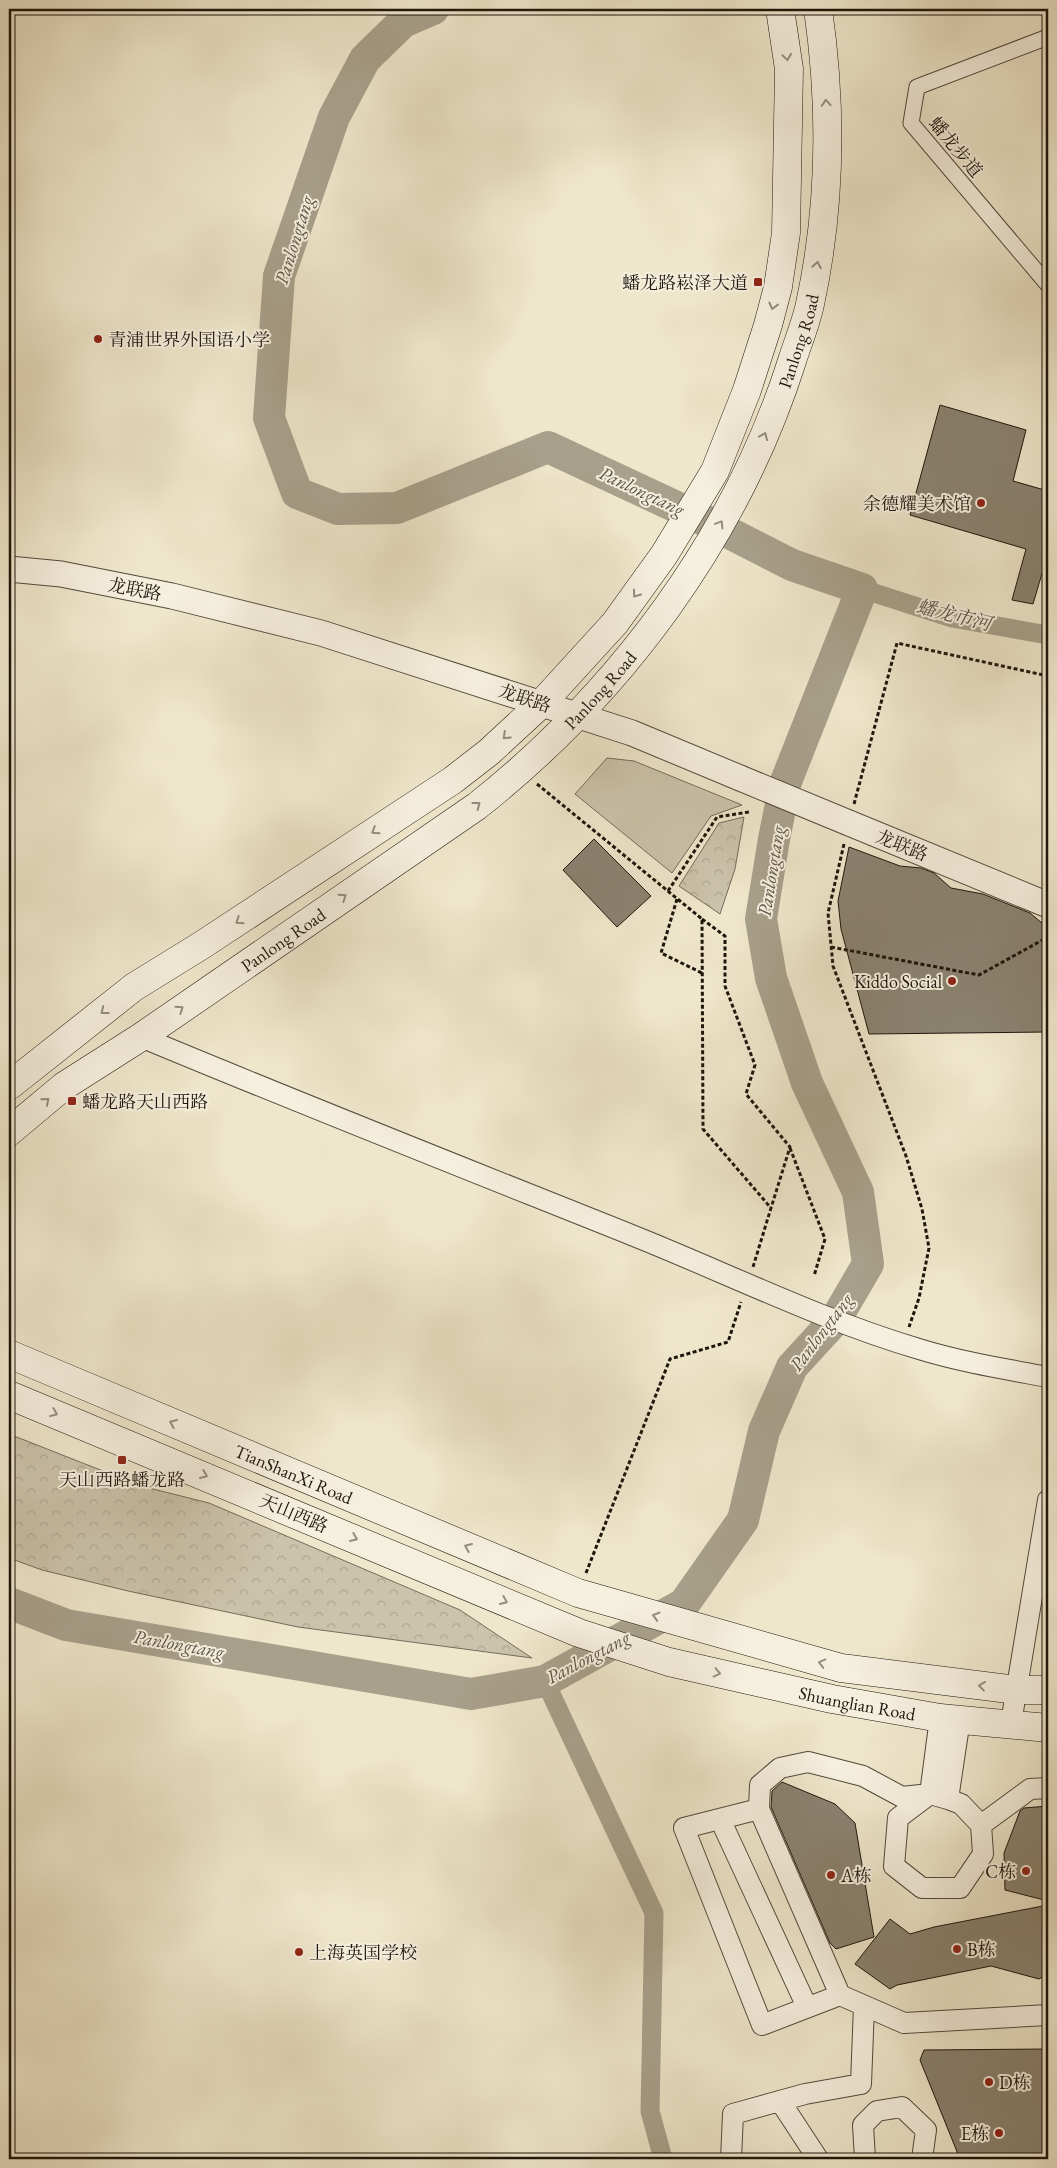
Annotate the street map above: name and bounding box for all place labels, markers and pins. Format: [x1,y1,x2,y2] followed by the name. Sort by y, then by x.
[622,271,748,294] place label: 蟠龙路崧泽大道
[752,276,764,288] marker: 蟠龙路崧泽大道
[108,328,270,351] place label: 青浦世界外国语小学
[92,333,104,345] marker: 青浦世界外国语小学
[863,492,971,515] place label: 余德耀美术馆
[975,497,987,509] marker: 余德耀美术馆
[854,970,942,993] place label: Kiddo Social
[946,975,958,987] marker: Kiddo Social
[82,1090,208,1113] place label: 蟠龙路天山西路
[66,1095,78,1107] marker: 蟠龙路天山西路
[116,1454,128,1466] marker: 天山西路蟠龙路
[59,1468,185,1491] place label: 天山西路蟠龙路
[985,1860,1016,1883] place label: C栋
[840,1864,871,1887] place label: A栋
[1020,1865,1032,1877] marker: C栋
[825,1869,837,1881] marker: A栋
[967,1938,996,1961] place label: B栋
[309,1941,417,1964] place label: 上海英国学校
[951,1943,963,1955] marker: B栋
[293,1946,305,1958] marker: 上海英国学校
[999,2071,1031,2094] place label: D栋
[983,2076,995,2088] marker: D栋
[961,2122,989,2145] place label: E栋
[993,2127,1005,2139] marker: E栋

